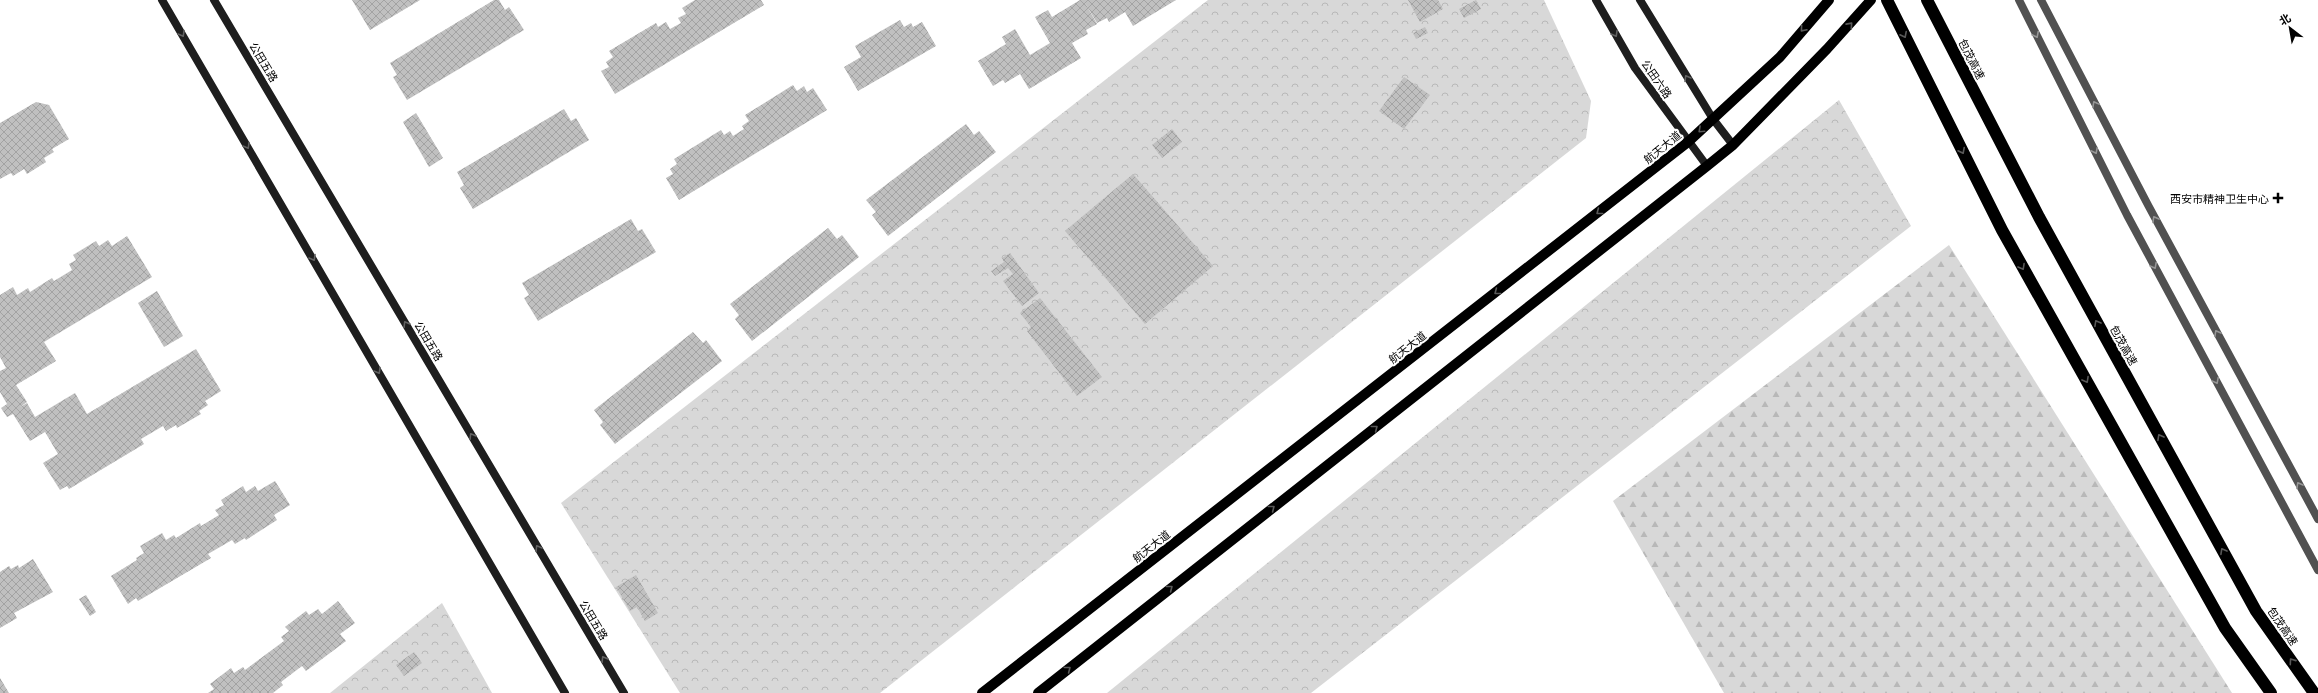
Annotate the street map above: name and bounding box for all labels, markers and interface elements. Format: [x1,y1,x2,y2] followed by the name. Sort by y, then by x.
[2270,8,2310,48] north arrow
[2277,11,2293,27] text: 北
[1845,22,1852,30] one-way arrow
[1801,25,1808,32] one-way arrow
[177,30,184,37] one-way arrow
[1611,30,1618,37] one-way arrow
[1899,31,1906,38] one-way arrow
[2031,31,2039,38] one-way arrow
[1956,36,1988,82] street label: 包茂高速
[247,40,281,84] street label: 公田五路
[1639,57,1675,101] street label: 公田六路
[1685,75,1692,82] one-way arrow
[2092,101,2100,108] one-way arrow
[1698,125,1706,133] one-way arrow
[1641,128,1683,166] street label: 航天大道
[243,142,250,149] one-way arrow
[1957,147,1965,155] one-way arrow
[2090,147,2097,154] one-way arrow
[2170,192,2269,205] place label: 西安市精神卫生中心
[2272,192,2284,204] marker: 西安市精神卫生中心
[1597,207,1604,214] one-way arrow
[2153,216,2160,223] one-way arrow
[308,254,315,262] one-way arrow
[2018,262,2025,270] one-way arrow
[2150,262,2157,269] one-way arrow
[1494,287,1501,294] one-way arrow
[412,319,446,363] street label: 公田五路
[2095,320,2102,327] one-way arrow
[403,321,410,328] one-way arrow
[2108,323,2140,367] street label: 包茂高速
[1386,328,1428,366] street label: 航天大道
[2215,330,2222,338] one-way arrow
[373,367,380,374] one-way arrow
[2081,376,2089,383] one-way arrow
[2211,377,2219,384] one-way arrow
[1370,425,1377,432] one-way arrow
[469,433,476,440] one-way arrow
[2158,434,2165,441] one-way arrow
[2297,481,2304,489] one-way arrow
[1268,505,1275,512] one-way arrow
[1130,527,1172,565] street label: 航天大道
[536,545,543,552] one-way arrow
[2220,548,2228,555] one-way arrow
[1166,586,1173,593] one-way arrow
[577,598,611,642] street label: 公田五路
[2265,604,2301,648] street label: 包茂高速
[602,656,609,663] one-way arrow
[2289,658,2297,665] one-way arrow
[1064,666,1071,673] one-way arrow

